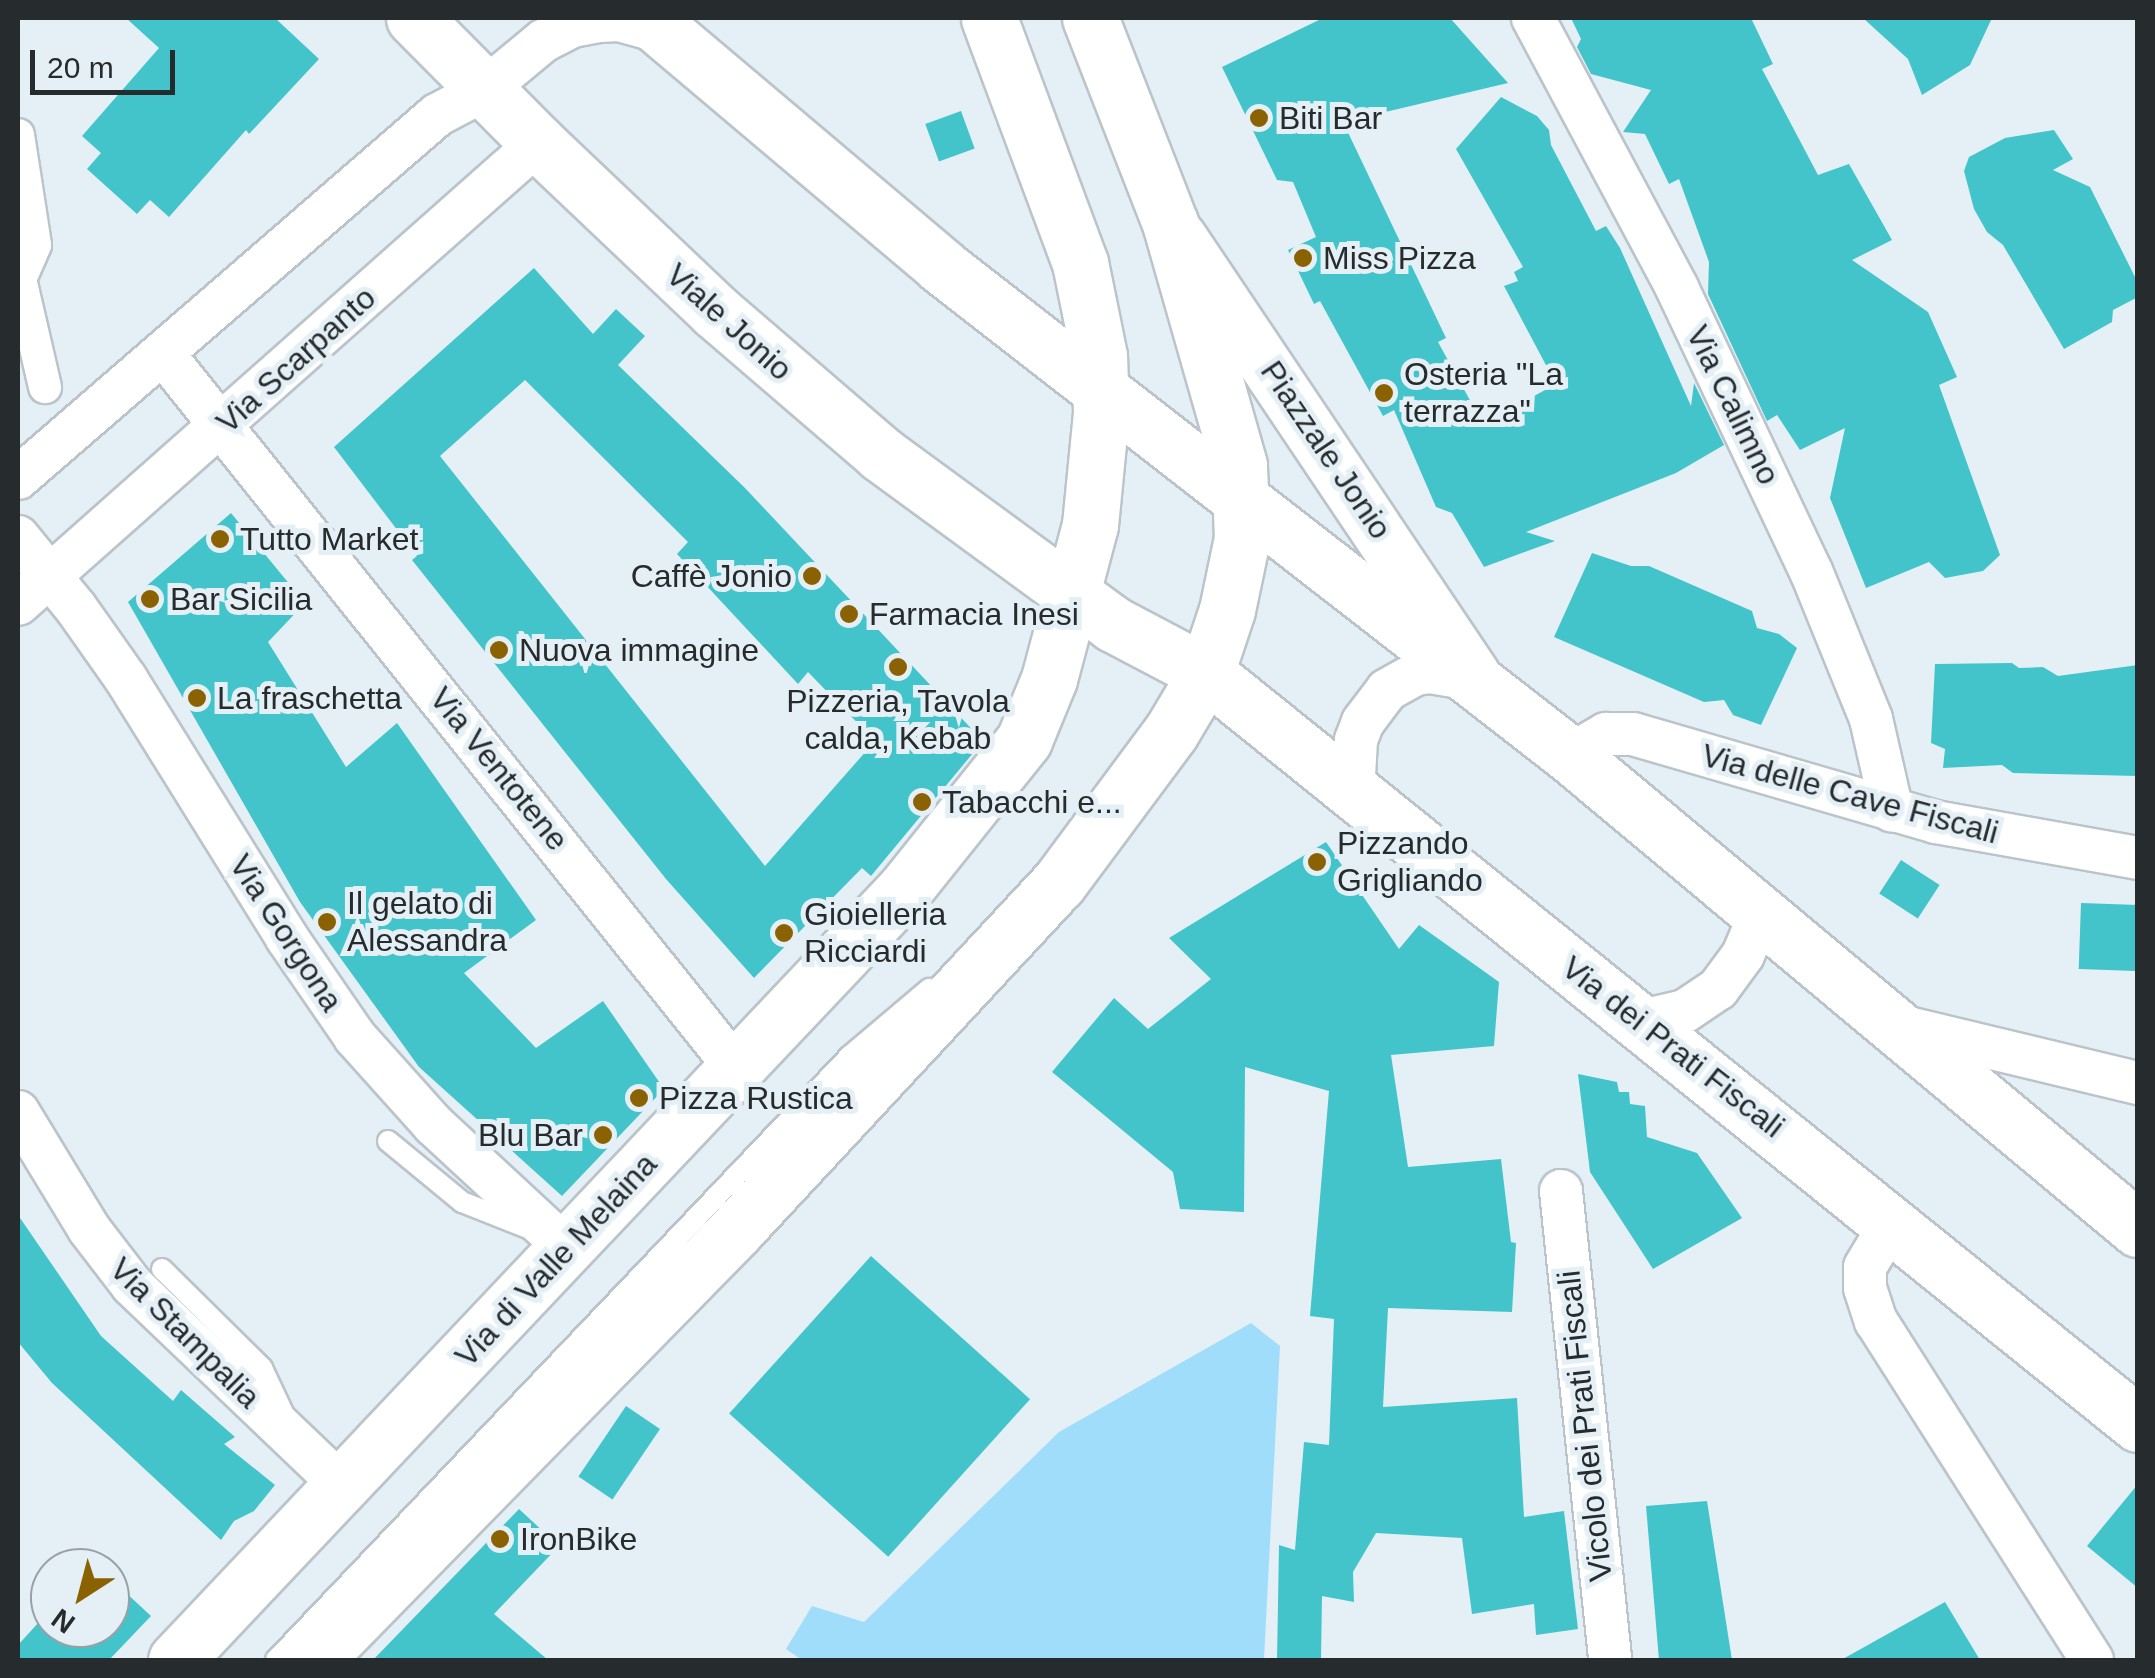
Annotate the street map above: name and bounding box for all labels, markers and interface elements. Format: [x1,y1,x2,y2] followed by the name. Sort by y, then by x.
[35,30,180,92] scale bar
[47,51,114,84] text: 20 m
[1279,99,1382,137] place label: Biti Bar
[1248,107,1270,129] marker: Biti Bar
[1323,239,1476,277] place label: Miss Pizza
[1292,247,1314,269] marker: Miss Pizza
[658,256,800,388] street label: Viale Jonio
[209,279,383,441] street label: Via Scarpanto
[1678,319,1788,491] street label: Via Calimno
[1252,354,1400,546] street label: Piazzale Jonio
[1404,356,1563,431] place label: Osteria "La terrazza"
[1373,382,1395,404] marker: Osteria "La terrazza"
[240,520,418,558] place label: Tutto Market
[209,528,231,550] marker: Tutto Market
[631,557,792,595] place label: Caffè Jonio
[801,565,823,587] marker: Caffè Jonio
[170,580,312,618] place label: Bar Sicilia
[139,588,161,610] marker: Bar Sicilia
[869,595,1079,633] place label: Farmacia Inesi
[838,603,860,625] marker: Farmacia Inesi
[519,631,759,669] place label: Nuova immagine
[488,639,510,661] marker: Nuova immagine
[887,656,909,678] marker: Pizzeria, Tavola calda, Kebab
[217,679,402,717] place label: La fraschetta
[422,680,576,858] street label: Via Ventotene
[786,683,1010,758] place label: Pizzeria, Tavola calda, Kebab
[186,687,208,709] marker: La fraschetta
[1698,736,2002,852] street label: Via delle Cave Fiscali
[942,783,1122,821] place label: Tabacchi e...
[911,791,933,813] marker: Tabacchi e...
[1337,825,1483,900] place label: Pizzando Grigliando
[221,847,351,1019] street label: Via Gorgona
[1306,851,1328,873] marker: Pizzando Grigliando
[347,885,507,960] place label: Il gelato di Alessandra
[804,896,946,971] place label: Gioielleria Ricciardi
[316,911,338,933] marker: Il gelato di Alessandra
[773,922,795,944] marker: Gioielleria Ricciardi
[1554,948,1792,1146] street label: Via dei Prati Fiscali
[659,1079,853,1117] place label: Pizza Rustica
[628,1087,650,1109] marker: Pizza Rustica
[478,1116,583,1154] place label: Blu Bar
[592,1124,614,1146] marker: Blu Bar
[447,1145,665,1375] street label: Via di Valle Melaina
[102,1250,268,1416] street label: Via Stampalia
[1550,1269,1620,1583] street label: Vicolo dei Prati Fiscali
[520,1520,637,1558] place label: IronBike
[489,1528,511,1550] marker: IronBike
[30,1548,130,1648] north arrow
[46,1603,81,1640] text: N

